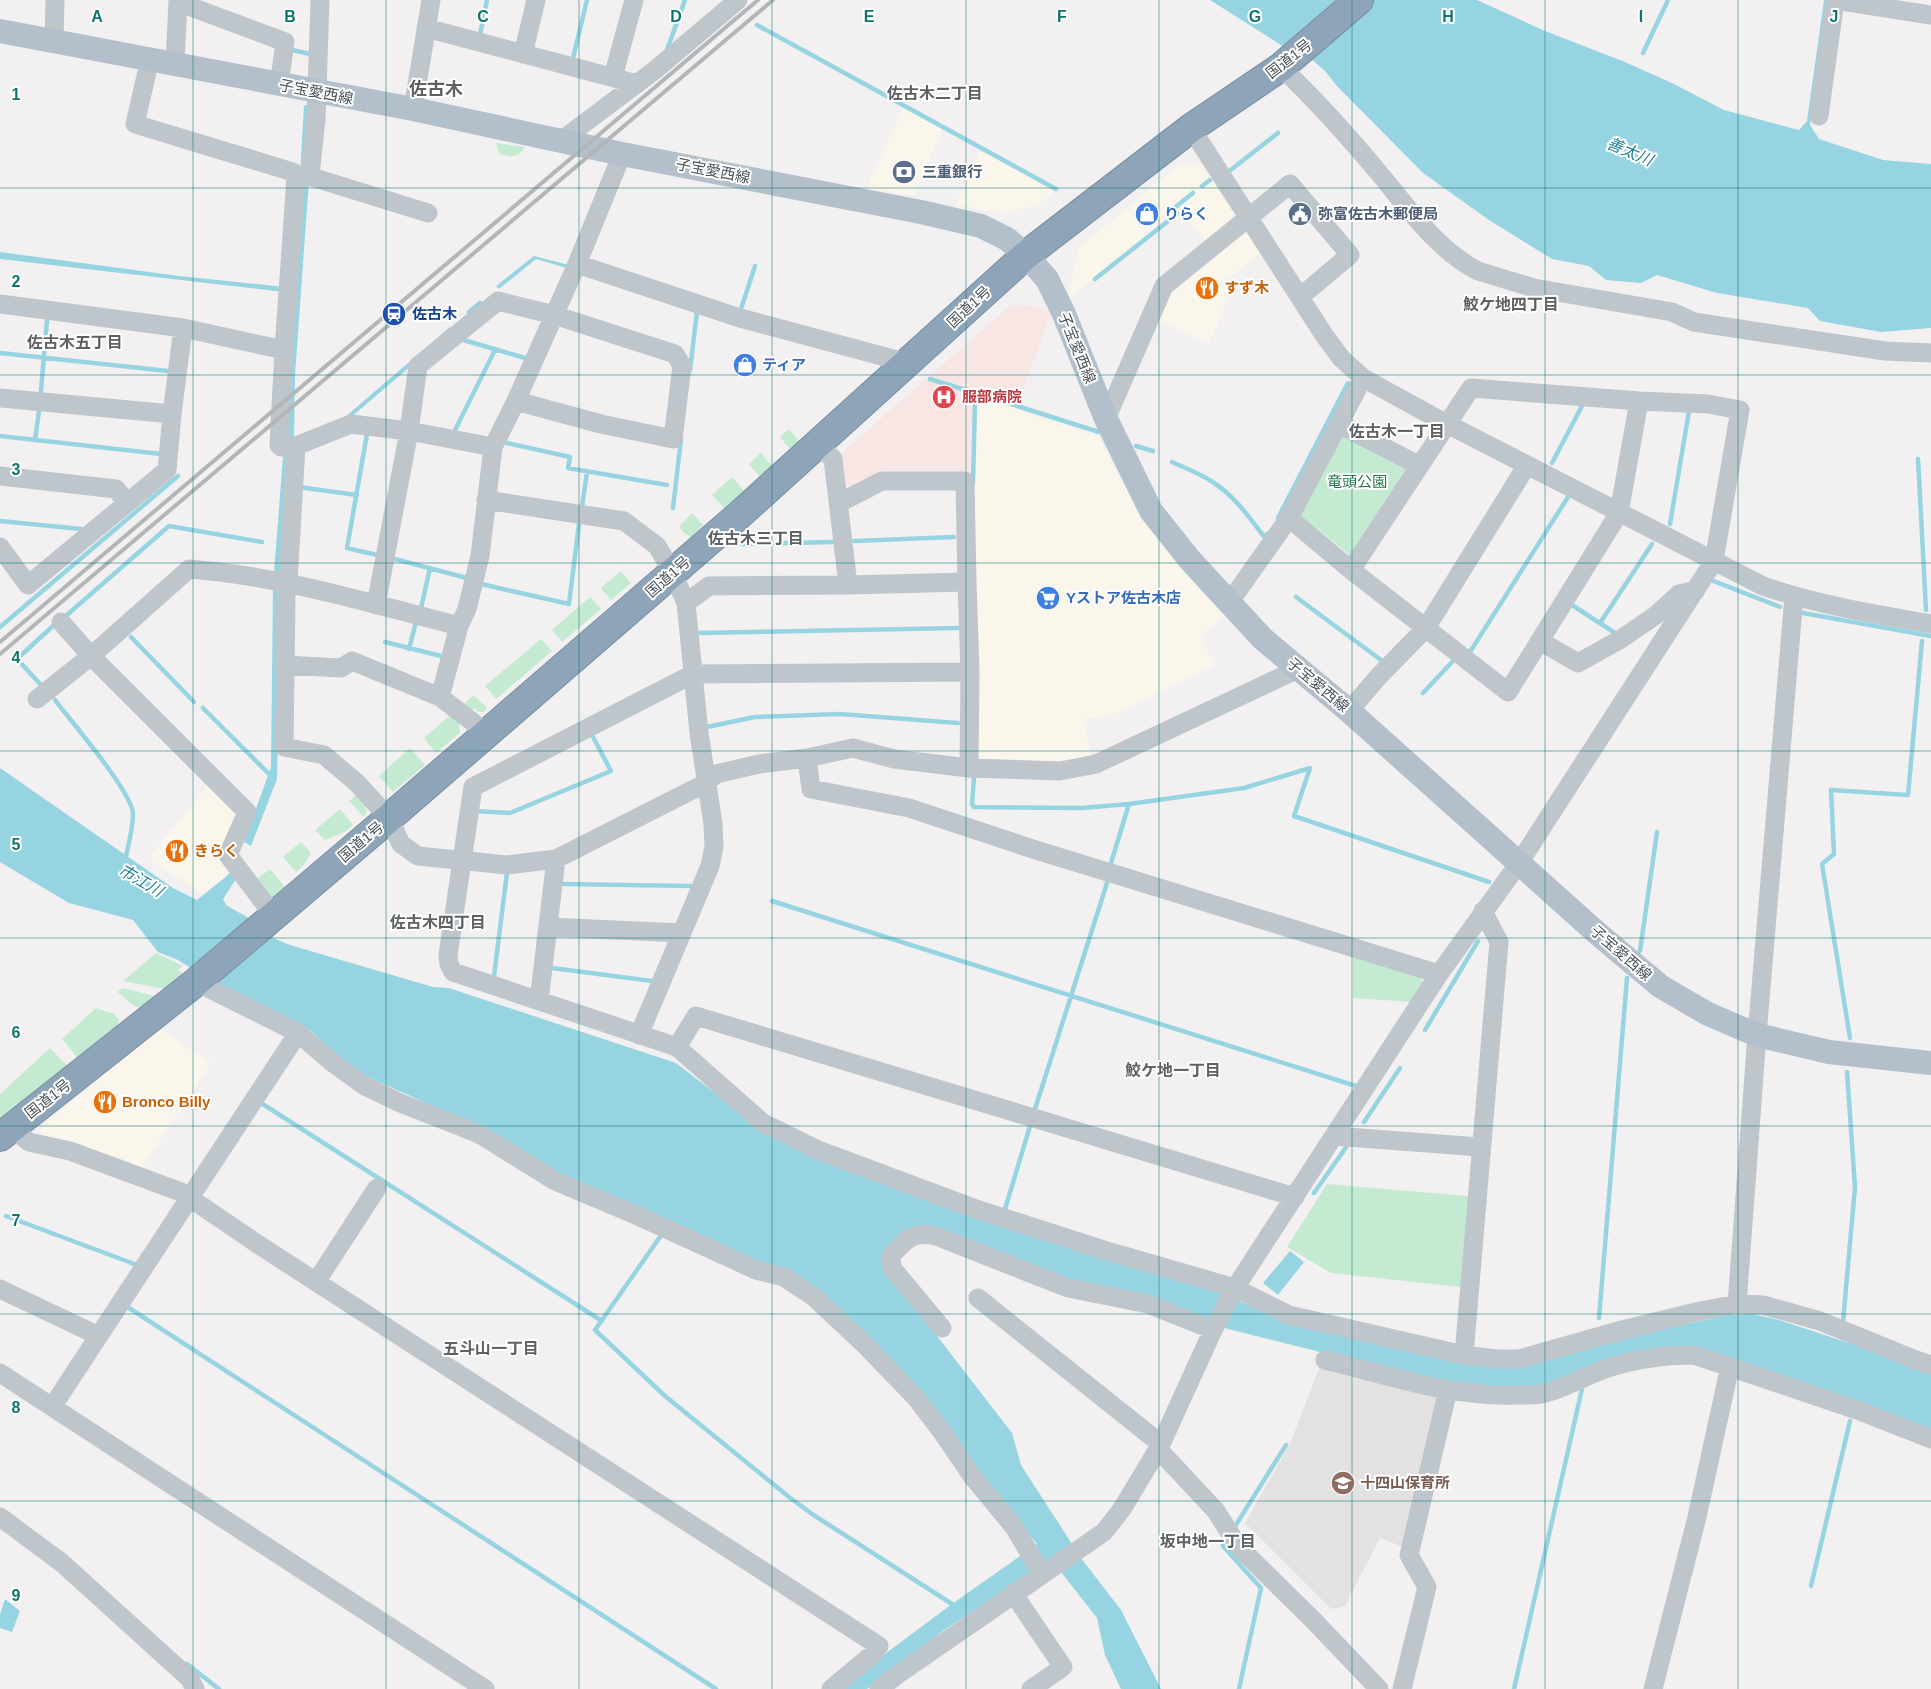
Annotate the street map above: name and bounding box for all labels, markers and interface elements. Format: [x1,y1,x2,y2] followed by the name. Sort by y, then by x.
[91,8,103,25] text: A
[284,8,296,25] text: B
[477,8,489,25] text: C
[670,8,682,25] text: D
[864,8,875,25] text: E
[1057,8,1067,25] text: F
[1249,8,1261,25] text: G
[1442,8,1454,25] text: H
[1639,8,1643,25] text: I
[1830,8,1838,25] text: J
[1262,35,1315,82] street label: 国道1号
[278,76,355,107] street label: 子宝愛西線
[409,79,463,99] district label: 佐古木
[886,85,983,102] district label: 佐古木二丁目
[12,86,21,103] text: 1
[1604,134,1657,169] water label: 善太川
[675,155,752,186] street label: 子宝愛西線
[891,159,917,185] bank icon: 三重銀行
[922,163,982,180] place label: 三重銀行
[1134,201,1160,227] shop icon: りらく
[1287,201,1313,227] public building icon: 弥富佐古木郵便局
[1164,205,1209,222] place label: りらく
[1318,205,1438,222] place label: 弥富佐古木郵便局
[12,273,21,290] text: 2
[1194,275,1220,301] restaurant icon: すず木
[1224,279,1269,296] place label: すず木
[943,282,994,331] street label: 国道1号
[1463,296,1559,313] district label: 鮫ケ地四丁目
[381,301,407,327] station icon: 佐古木
[412,305,457,322] place label: 佐古木
[1056,310,1099,386] street label: 子宝愛西線
[26,334,123,351] district label: 佐古木五丁目
[732,352,758,378] shop icon: ティア
[762,356,806,373] place label: ティア
[931,384,957,410] hospital icon: 服部病院
[962,388,1022,405] place label: 服部病院
[1348,423,1445,440] district label: 佐古木一丁目
[12,461,21,478] text: 3
[1327,473,1387,490] park label: 竜頭公園
[707,530,804,547] district label: 佐古木三丁目
[642,553,693,601] street label: 国道1号
[1035,585,1061,611] supermarket icon: Yストア佐古木店
[1066,589,1181,606] place label: Yストア佐古木店
[12,649,21,666] text: 4
[1284,654,1353,715] street label: 子宝愛西線
[335,818,387,865] street label: 国道1号
[12,836,21,853] text: 5
[164,838,190,864] restaurant icon: きらく
[194,842,239,859] place label: きらく
[116,861,168,901] water label: 市江川
[389,914,486,931] district label: 佐古木四丁目
[1587,922,1655,984] street label: 子宝愛西線
[12,1024,21,1041] text: 6
[1125,1062,1221,1079] district label: 鮫ケ地一丁目
[21,1075,74,1122] street label: 国道1号
[92,1089,118,1115] restaurant icon: Bronco Billy
[122,1093,211,1110] place label: Bronco Billy
[12,1212,21,1229] text: 7
[443,1340,539,1357] district label: 五斗山一丁目
[12,1399,21,1416] text: 8
[1330,1470,1356,1496] school or university icon: 十四山保育所
[1360,1474,1450,1491] place label: 十四山保育所
[1160,1533,1256,1550] district label: 坂中地一丁目
[12,1587,21,1604] text: 9

